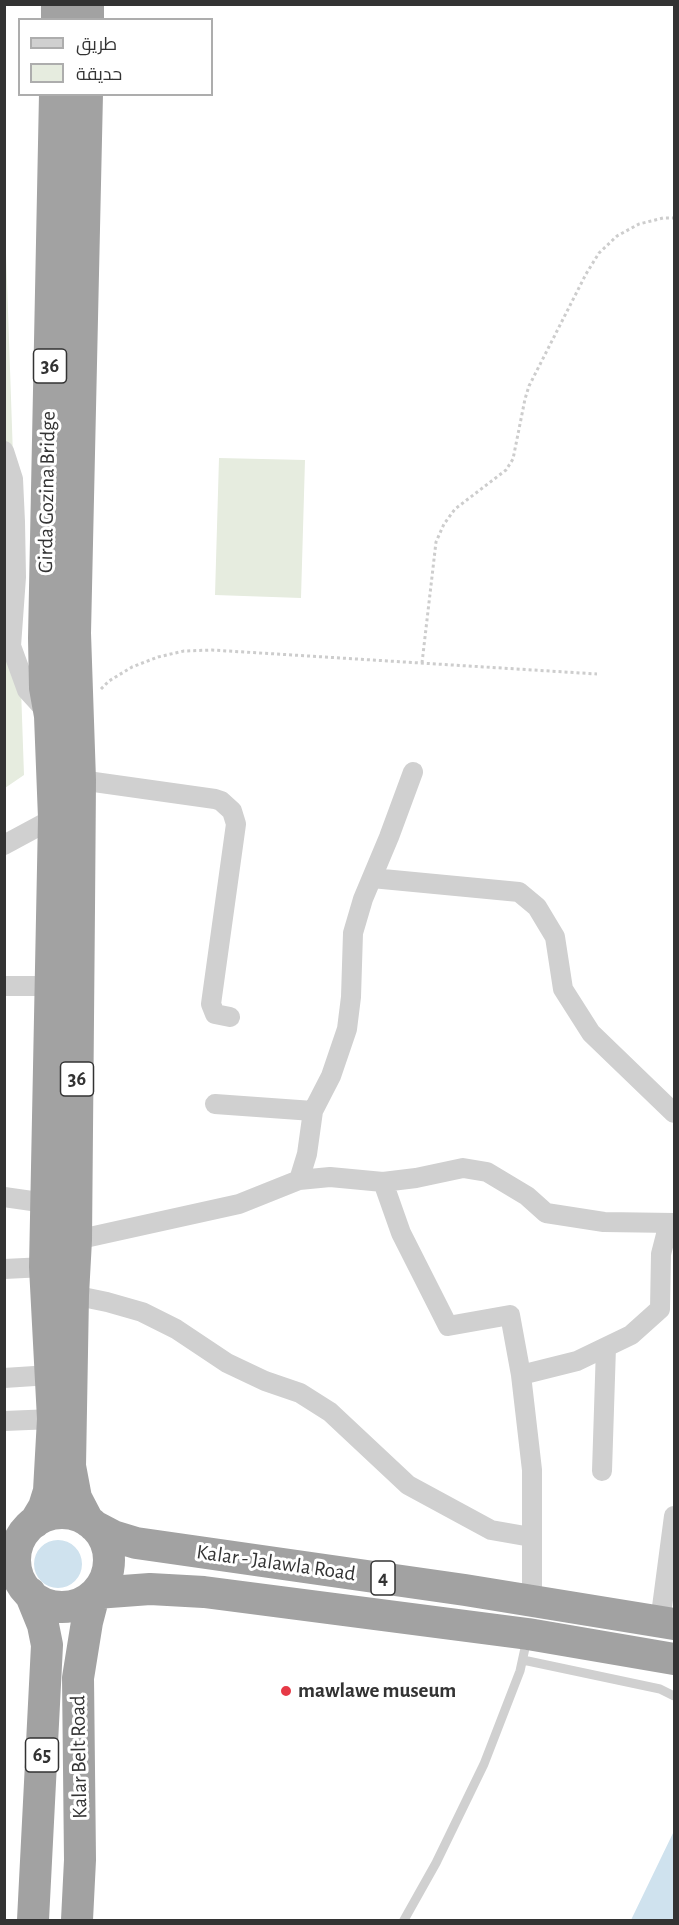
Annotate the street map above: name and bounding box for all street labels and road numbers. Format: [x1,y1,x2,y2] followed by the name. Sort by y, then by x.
[34,349,66,383] road number: 36
[33,411,61,573] street label: Girda Gozina Bridge
[60,1062,94,1096] road number: 36
[195,1539,357,1587] street label: Kalar - Jalawla Road
[371,1561,395,1595] road number: 4
[65,1695,93,1819] street label: Kalar Belt Road
[26,1738,58,1772] road number: 65

